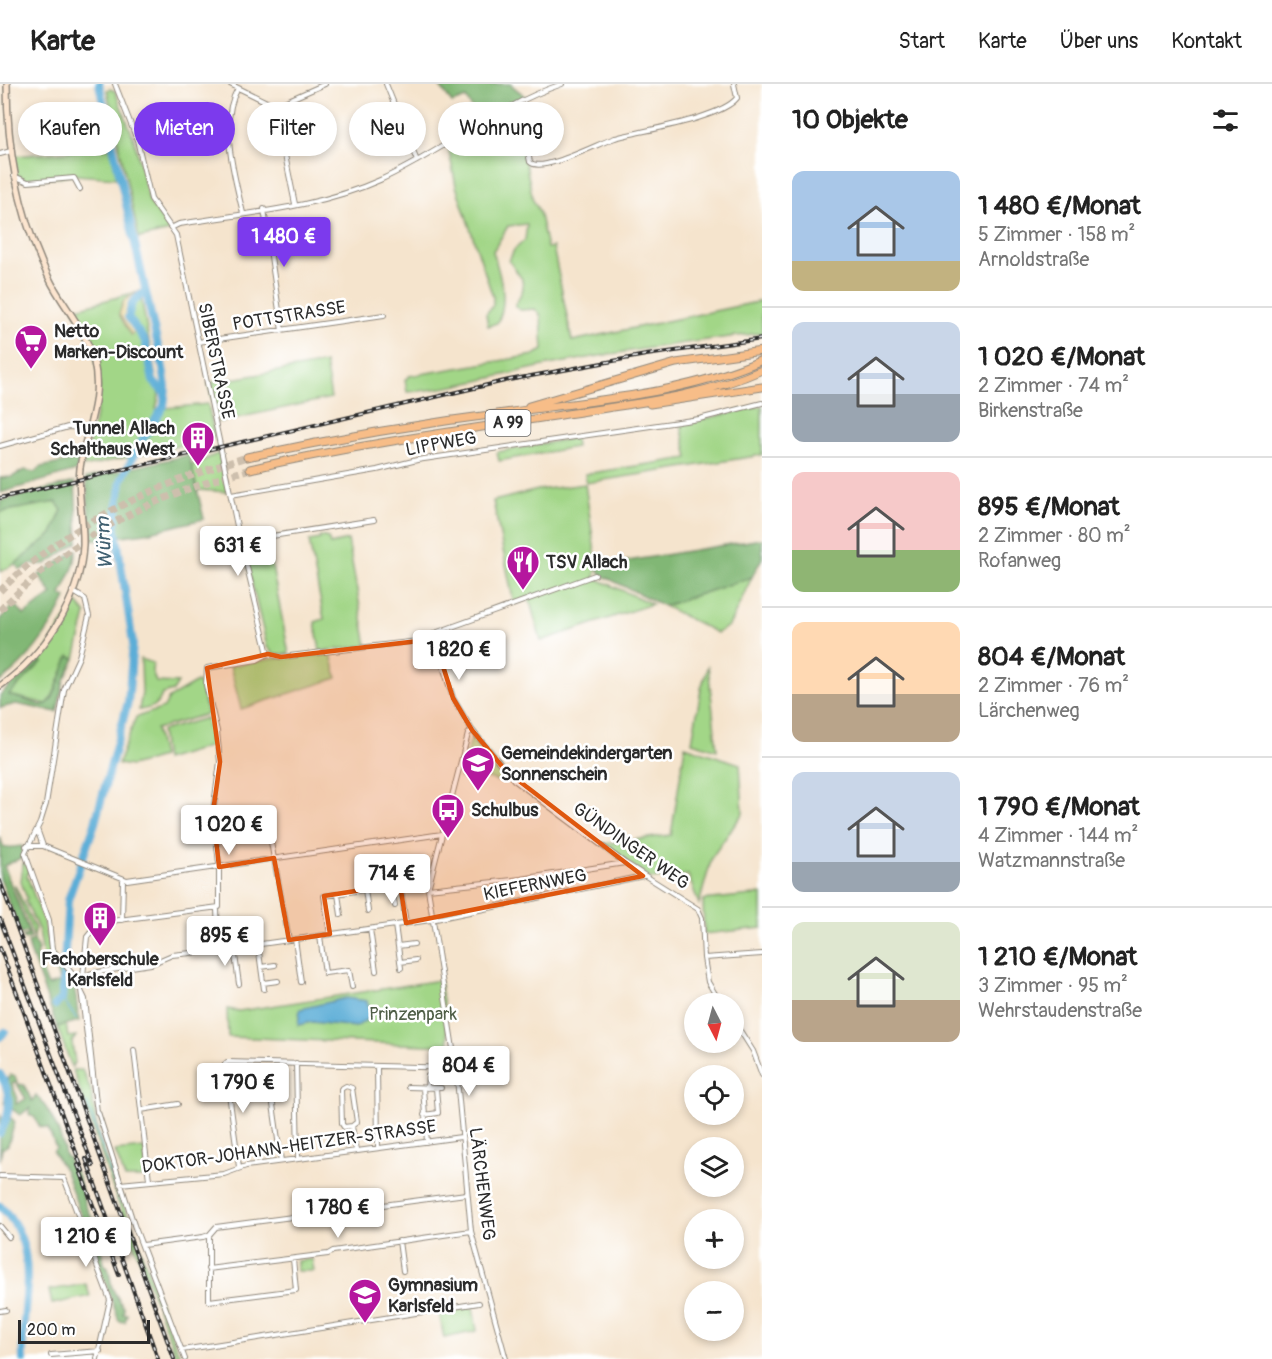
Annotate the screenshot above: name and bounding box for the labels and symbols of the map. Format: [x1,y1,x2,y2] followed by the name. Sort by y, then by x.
[229,217,339,268] pin: 1 480 €
[231,296,347,336] street label: POTTSTRASSE
[192,301,240,421] street label: SIBERSTRASSE
[54,320,184,364] place label: Netto Marken-Discount
[13,323,49,370] supermarket icon: Netto Marken-Discount
[486,410,530,436] road number: A 99
[50,417,176,461] place label: Tunnel Allach Schalthaus West
[180,420,216,467] building icon: Tunnel Allach Schalthaus West
[404,426,478,462] street label: LIPPWEG
[90,515,118,570] water label: Würm
[196,526,280,577] pin: 631 €
[505,544,541,591] restaurant icon: TSV Allach
[545,551,628,574] place label: TSV Allach
[404,630,514,681] pin: 1 820 €
[501,742,672,786] place label: Gemeindekindergarten Sonnenschein
[460,745,496,792] school or university icon: Gemeindekindergarten Sonnenschein
[430,792,466,839] bus stop icon: Schulbus
[568,797,694,895] street label: GÜNDINGER WEG
[471,799,539,822] place label: Schulbus
[174,805,284,856] pin: 1 020 €
[350,854,434,905] pin: 714 €
[481,864,589,906] street label: KIEFERNWEG
[82,900,118,947] building icon: Fachoberschule Karlsfeld
[183,916,267,967] pin: 895 €
[41,948,160,992] place label: Fachoberschule Karlsfeld
[684,993,744,1053] north arrow
[369,1003,458,1026] park label: Prinzenpark
[427,1046,511,1097] pin: 804 €
[188,1063,298,1114] pin: 1 790 €
[140,1115,438,1179] street label: DOKTOR-JOHANN-HEITZER-STRASSE
[464,1126,500,1242] street label: LÄRCHENWEG
[283,1188,393,1239] pin: 1 780 €
[31,1217,141,1268] pin: 1 210 €
[388,1274,478,1318] place label: Gymnasium Karlsfeld
[347,1277,383,1324] school or university icon: Gymnasium Karlsfeld
[18,1317,150,1344] scale bar

